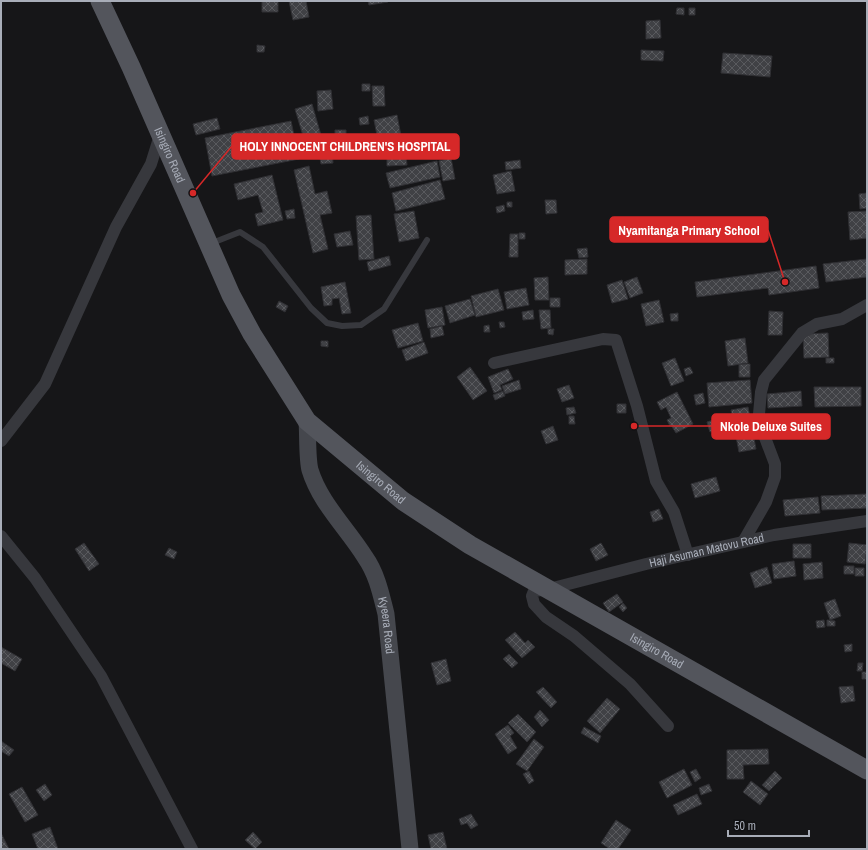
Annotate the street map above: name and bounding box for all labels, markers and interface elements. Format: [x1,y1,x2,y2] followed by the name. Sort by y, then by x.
[150,125,189,185] street label: Isingiro Road
[232,134,459,159] callout: HOLY INNOCENT CHILDREN'S HOSPITAL
[240,138,451,155] text: HOLY INNOCENT CHILDREN'S HOSPITAL
[610,217,768,242] callout: Nyamitanga Primary School
[618,222,760,239] text: Nyamitanga Primary School
[712,414,830,439] callout: Nkole Deluxe Suites
[720,418,822,435] text: Nkole Deluxe Suites
[353,457,409,507] street label: Isingiro Road
[648,530,766,571] street label: Haji Asuman Matovu Road
[374,595,398,655] street label: Kyeera Road
[627,629,687,672] street label: Isingiro Road
[728,812,809,838] scale bar
[734,818,756,834] text: 50 m

